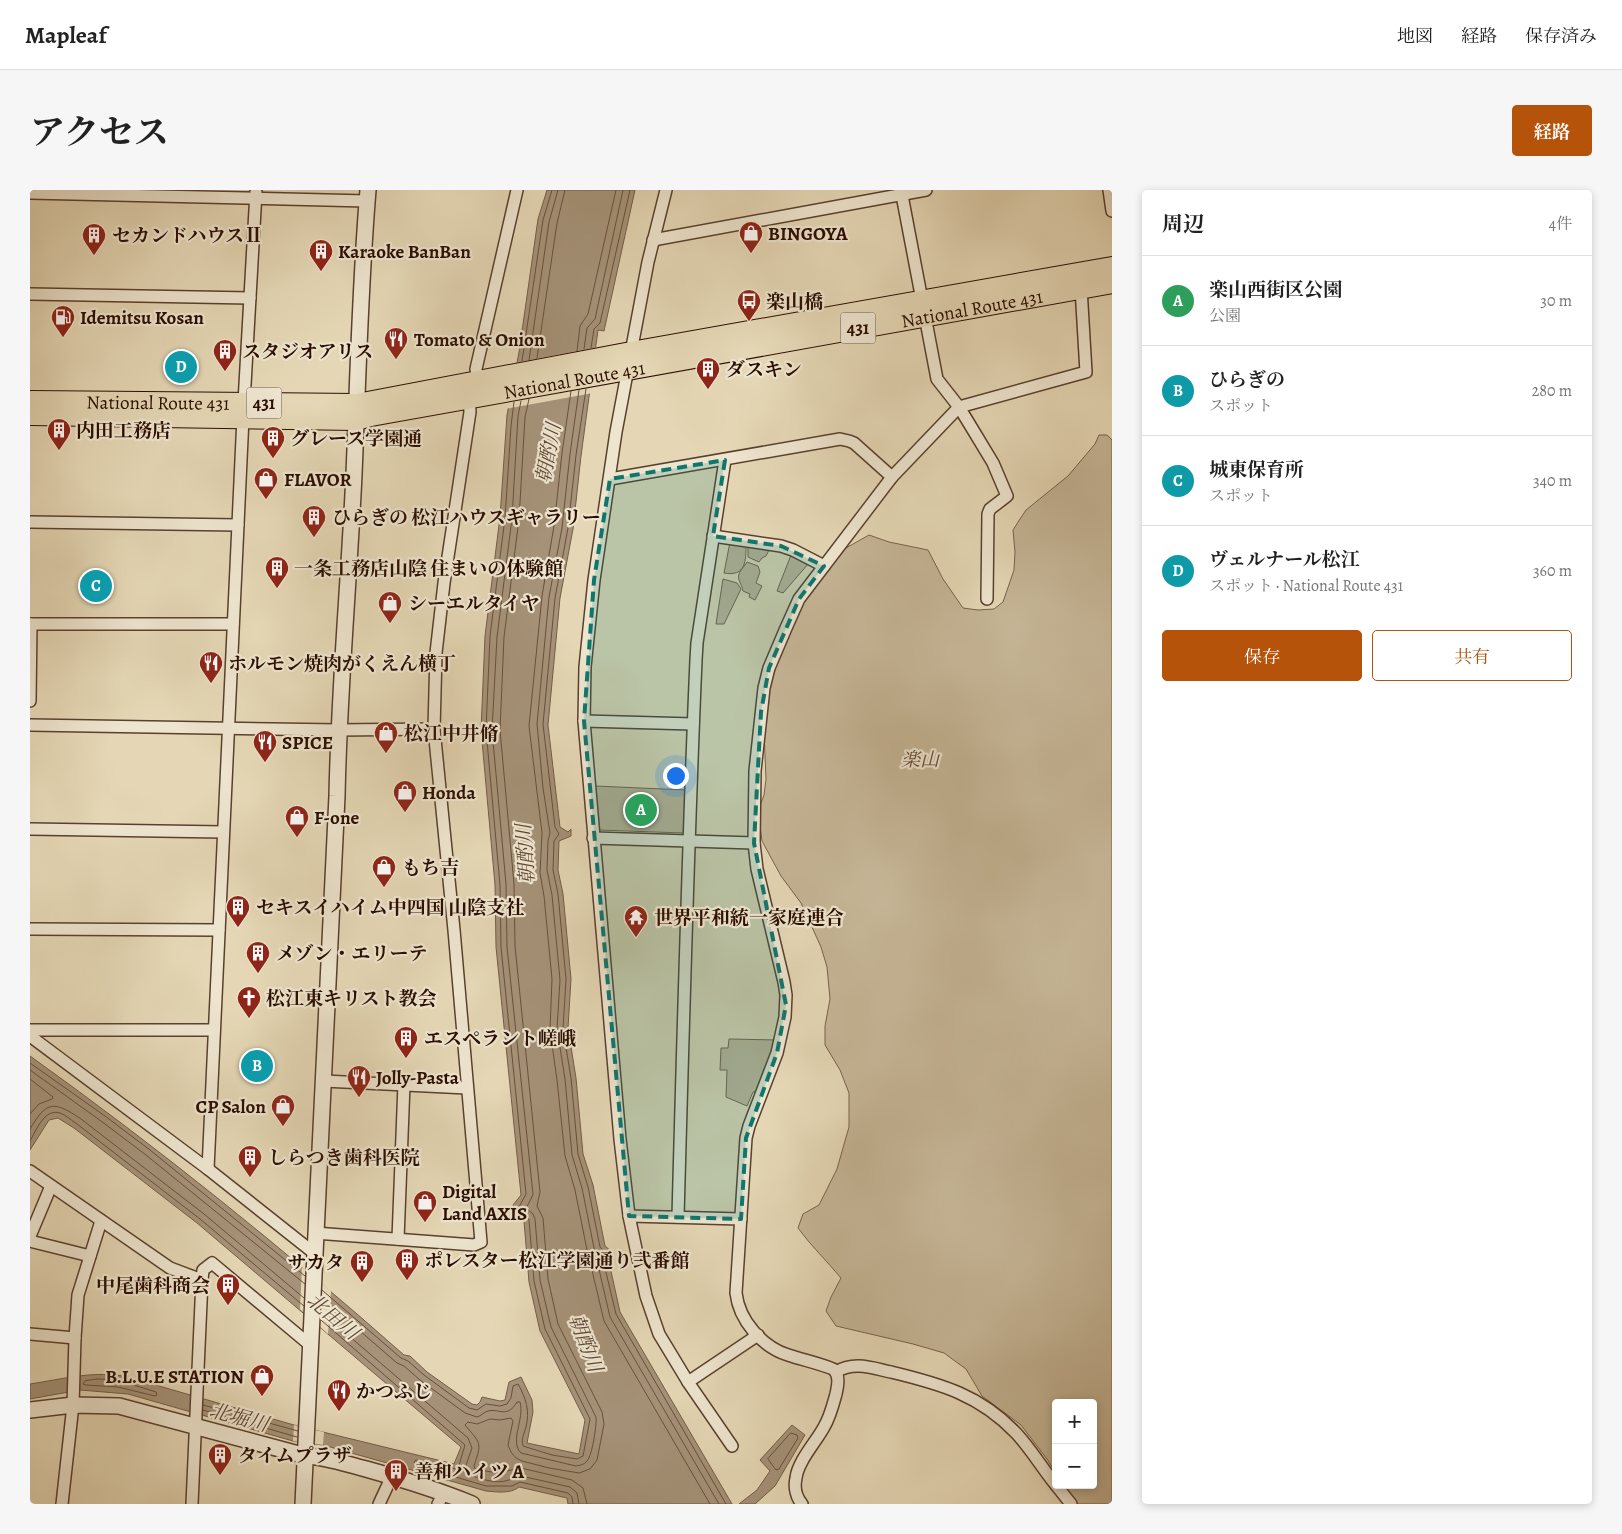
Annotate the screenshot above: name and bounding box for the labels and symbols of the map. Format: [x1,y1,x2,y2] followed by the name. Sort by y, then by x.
[738,220,764,254] shop icon: BINGOYA
[768,221,849,247] place label: BINGOYA
[81,222,107,256] building icon: セカンドハウスⅡ
[112,223,263,249] place label: セカンドハウスⅡ
[308,238,334,272] building icon: Karaoke BanBan
[338,239,471,265] place label: Karaoke BanBan
[899,284,1045,335] street label: National Route 431
[736,288,762,322] bus stop icon: 楽山橋
[766,289,823,315] place label: 楽山橋
[50,304,76,338] fuel station icon: Idemitsu Kosan
[80,305,204,331] place label: Idemitsu Kosan
[840,312,876,344] road number: 431
[383,326,409,360] restaurant icon: Tomato & Onion
[414,327,545,353] place label: Tomato & Onion
[212,338,238,372] building icon: スタジオアリス
[242,339,373,365] place label: スタジオアリス
[165,348,197,386] pin: D
[502,355,648,406] street label: National Route 431
[695,356,721,390] building icon: ダスキン
[726,357,802,383] place label: ダスキン
[246,388,282,418] road number: 431
[86,390,230,417] street label: National Route 431
[46,417,72,451] building icon: 内田工務店
[76,418,171,444] place label: 内田工務店
[530,419,568,485] water label: 朝酌川
[260,425,286,459] building icon: グレース学園通
[290,426,422,452] place label: グレース学園通
[253,466,279,500] shop icon: FLAVOR
[284,467,352,493] place label: FLAVOR
[301,504,327,538] building icon: ひらぎの 松江ハウスギャラリー
[332,505,601,531] place label: ひらぎの 松江ハウスギャラリー
[264,555,290,589] building icon: 一条工務店山陰 住まいの体験館
[294,556,563,582] place label: 一条工務店山陰 住まいの体験館
[80,567,112,605] pin: C
[377,590,403,624] shop icon: シーエルタイヤ
[408,591,540,617] place label: シーエルタイヤ
[198,650,224,684] restaurant icon: ホルモン焼肉がくえん横丁
[228,651,456,677] place label: ホルモン焼肉がくえん横丁
[373,720,399,754] shop icon: 松江中井脩
[404,721,499,747] place label: 松江中井脩
[252,729,278,763] restaurant icon: SPICE
[282,730,333,756] place label: SPICE
[901,747,941,773] park label: 楽山
[663,763,689,789] your location
[392,779,418,813] shop icon: Honda
[422,780,476,806] place label: Honda
[625,791,657,829] pin: A
[284,804,310,838] shop icon: F-one
[314,805,360,831] place label: F-one
[510,821,541,885] water label: 朝酌川
[371,854,397,888] shop icon: もち吉
[402,855,459,881] place label: もち吉
[225,894,251,928] building icon: セキスイハイム中四国 山陰支社
[256,895,524,921] place label: セキスイハイム中四国 山陰支社
[623,904,649,938] temple icon: 世界平和統一家庭連合
[654,905,844,931] place label: 世界平和統一家庭連合
[245,940,271,974] building icon: メゾン・エリーテ
[276,941,427,967] place label: メゾン・エリーテ
[236,985,262,1019] church icon: 松江東キリスト教会
[266,986,437,1012] place label: 松江東キリスト教会
[393,1025,419,1059] building icon: エスペラント嵯峨
[424,1026,576,1052] place label: エスペラント嵯峨
[241,1047,273,1085] pin: B
[346,1064,372,1098] restaurant icon: Jolly-Pasta
[376,1065,460,1091] place label: Jolly-Pasta
[270,1093,296,1127] shop icon: CP Salon
[195,1094,266,1120] place label: CP Salon
[237,1144,263,1178] building icon: しらつき歯科医院
[268,1145,420,1171] place label: しらつき歯科医院
[442,1179,527,1227] place label: Digital Land AXIS
[412,1189,438,1223] shop icon: Digital Land AXIS
[394,1247,420,1281] building icon: ポレスター松江学園通り弐番館
[424,1248,689,1274] place label: ポレスター松江学園通り弐番館
[349,1249,375,1283] building icon: サカタ
[287,1250,344,1276] place label: サカタ
[215,1272,241,1306] building icon: 中尾歯科商会
[96,1273,210,1299] place label: 中尾歯科商会
[301,1287,366,1347] water label: 北田川
[562,1310,610,1378] water label: 朝酌川
[249,1363,275,1397] shop icon: B.L.U.E STATION
[105,1364,244,1390] place label: B.L.U.E STATION
[326,1378,352,1412] restaurant icon: かつふじ
[356,1379,432,1405] place label: かつふじ
[206,1397,273,1439] water label: 北堀川
[207,1442,233,1476] building icon: タイムプラザ
[238,1443,352,1469] place label: タイムプラザ
[383,1458,409,1492] building icon: 善和ハイツ A
[414,1459,525,1485] place label: 善和ハイツ A

